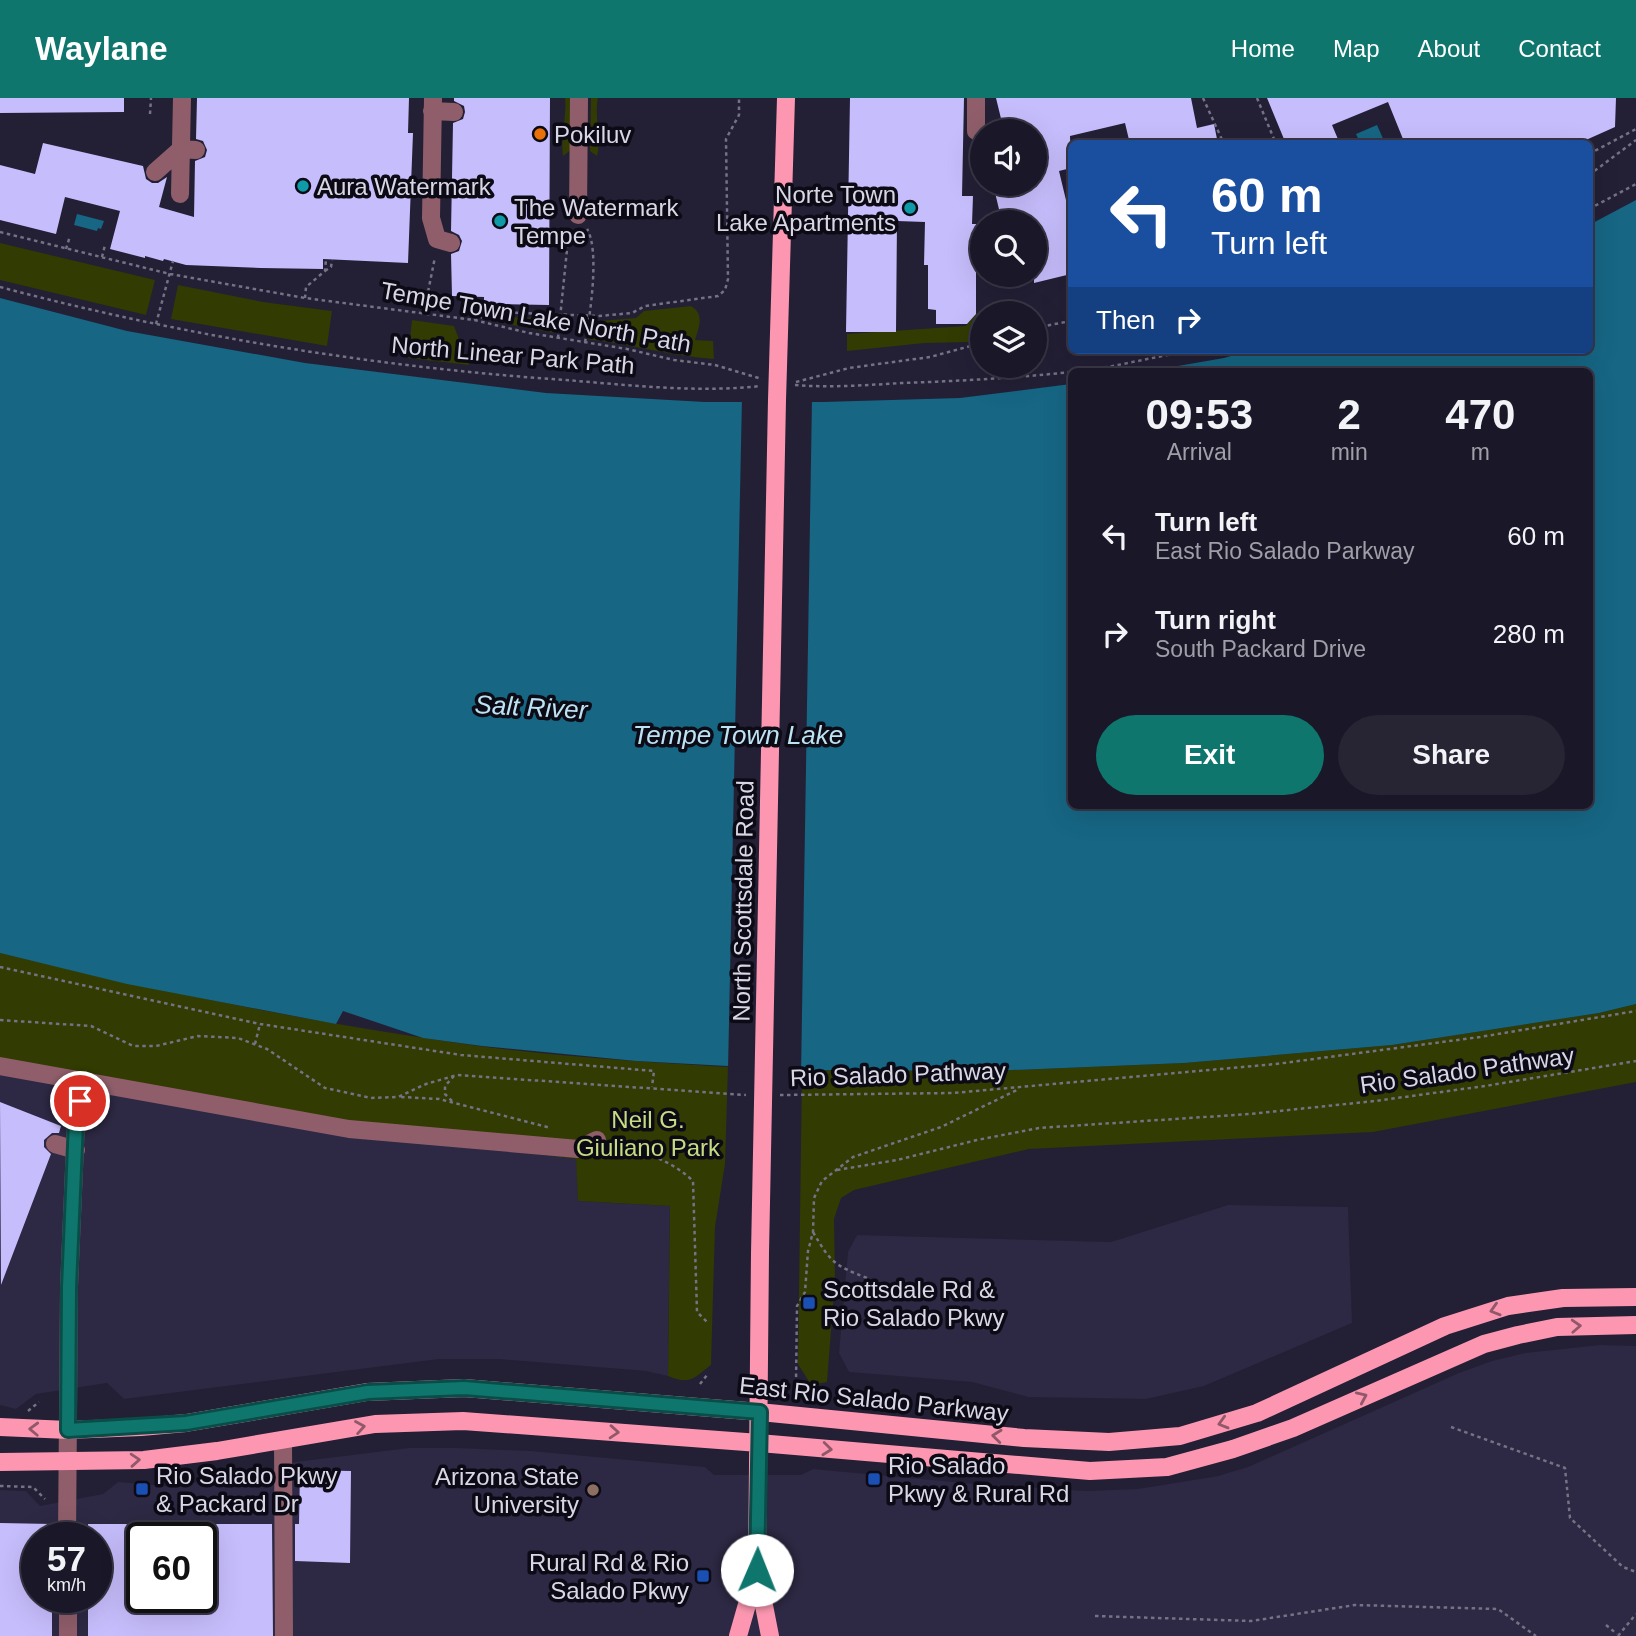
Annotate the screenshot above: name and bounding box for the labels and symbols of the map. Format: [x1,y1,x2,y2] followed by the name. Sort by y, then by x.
[554,121,631,148] place label: Pokiluv
[532,126,548,142] marker: Pokiluv
[317,173,492,200] place label: Aura Watermark
[295,178,311,194] marker: Aura Watermark
[716,181,896,236] place label: Norte Town Lake Apartments
[514,194,679,249] place label: The Watermark Tempe
[902,200,918,216] marker: Norte Town Lake Apartments
[492,213,508,229] marker: The Watermark Tempe
[379,276,693,358] street label: Tempe Town Lake North Path
[390,331,636,379] street label: North Linear Park Path
[474,689,589,725] water label: Salt River
[633,720,843,750] water label: Tempe Town Lake
[727,780,759,1022] street label: North Scottsdale Road
[1358,1042,1576,1098] street label: Rio Salado Pathway
[790,1057,1006,1091] street label: Rio Salado Pathway
[50,1071,110,1131] pin
[576,1106,721,1161] park label: Neil G. Giuliano Park
[823,1276,1004,1331] place label: Scottsdale Rd & Rio Salado Pkwy
[801,1295,817,1311] marker: Scottsdale Rd & Rio Salado Pkwy
[1490,1301,1502,1316] one-way arrow
[1571,1319,1582,1334] one-way arrow
[738,1371,1010,1427] street label: East Rio Salado Parkway
[1355,1392,1367,1406] one-way arrow
[1217,1415,1229,1430] one-way arrow
[354,1420,366,1435] one-way arrow
[28,1422,39,1437] one-way arrow
[609,1424,620,1439] one-way arrow
[992,1429,1003,1444] one-way arrow
[822,1441,833,1456] one-way arrow
[888,1452,1069,1507] place label: Rio Salado Pkwy & Rural Rd
[130,1453,141,1468] one-way arrow
[156,1462,337,1517] place label: Rio Salado Pkwy & Packard Dr
[435,1463,579,1518] place label: Arizona State University
[866,1471,882,1487] marker: Rio Salado Pkwy & Rural Rd
[134,1481,150,1497] marker: Rio Salado Pkwy & Packard Dr
[585,1482,601,1498] marker: Arizona State University
[126,1522,217,1613] speed limit sign: 60
[720,1533,794,1607] position arrow
[529,1549,689,1604] place label: Rural Rd & Rio Salado Pkwy
[695,1568,711,1584] marker: Rural Rd & Rio Salado Pkwy

